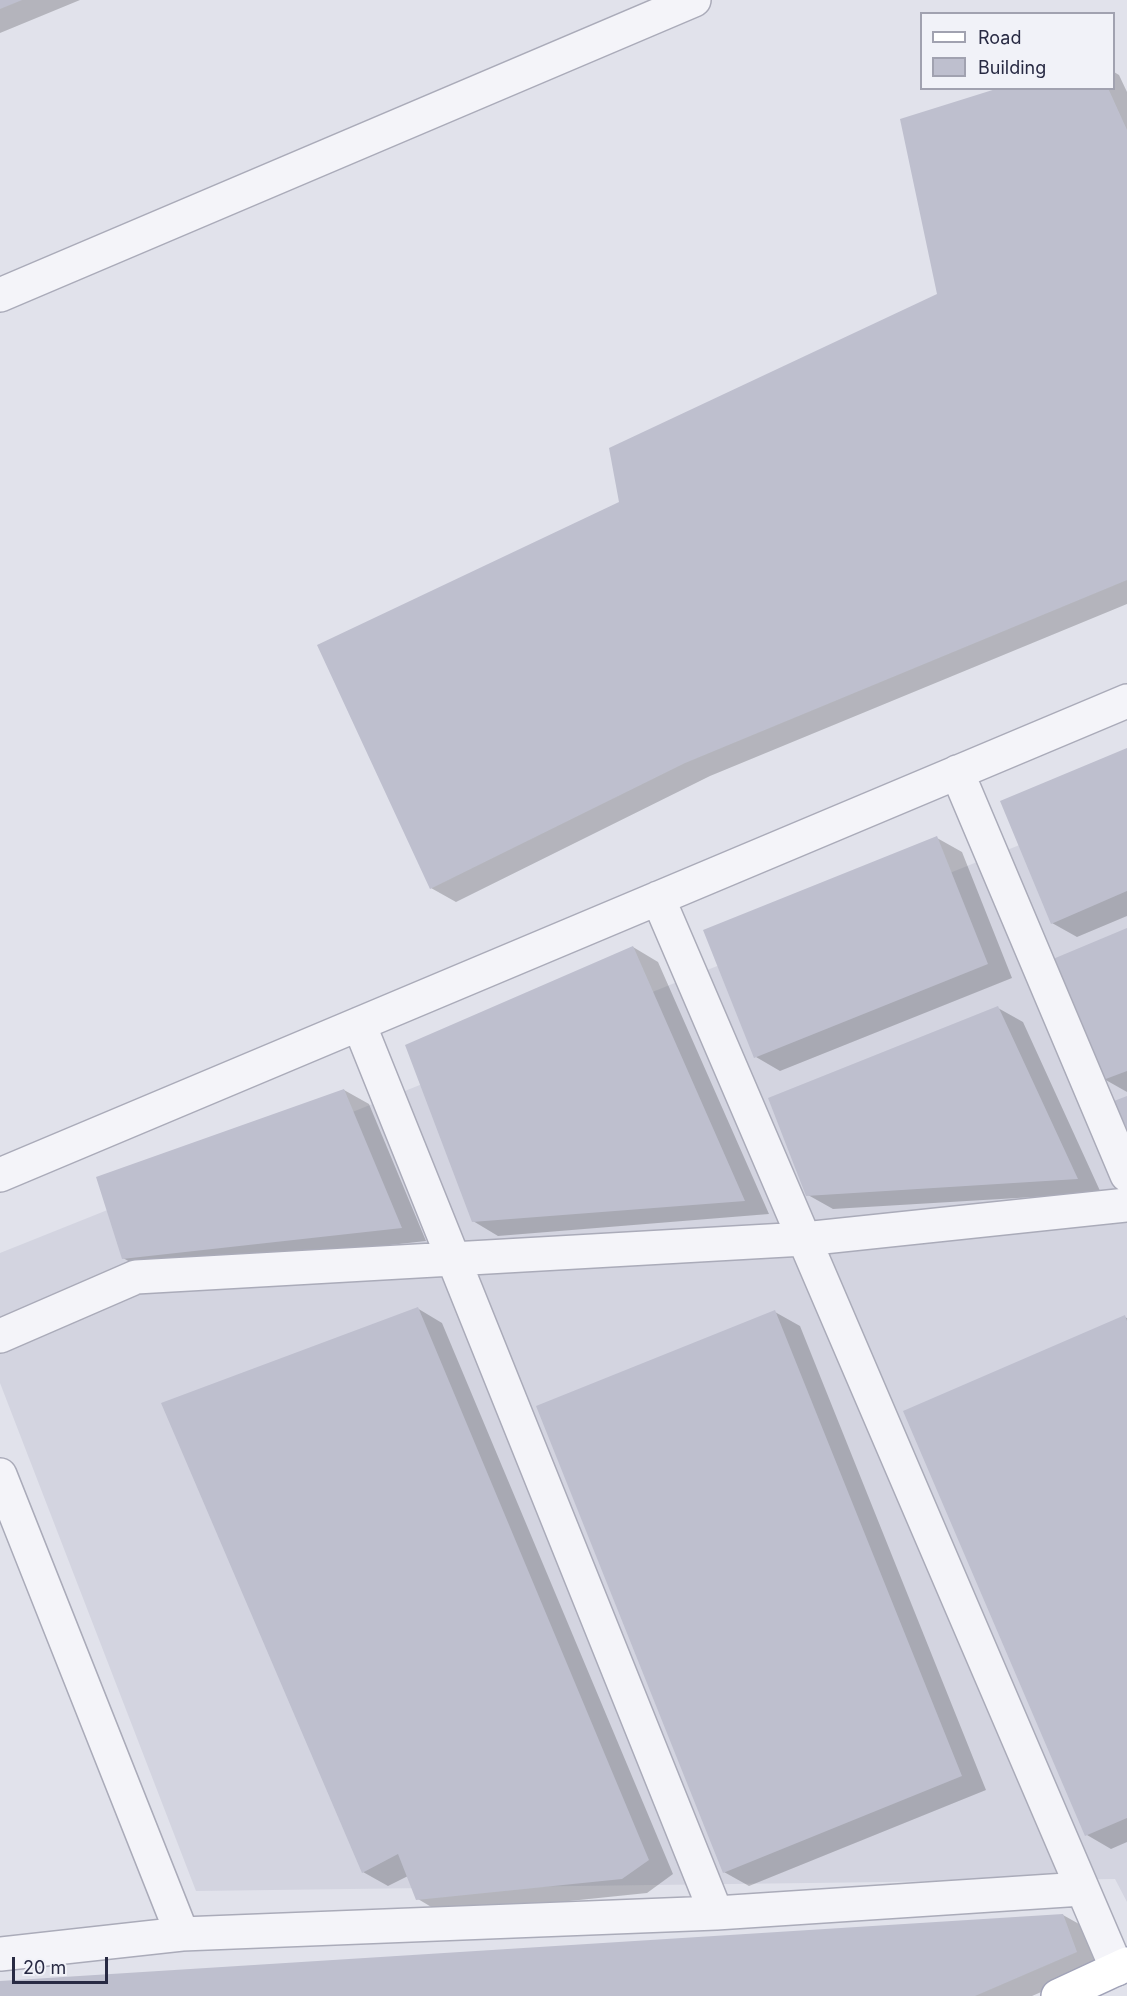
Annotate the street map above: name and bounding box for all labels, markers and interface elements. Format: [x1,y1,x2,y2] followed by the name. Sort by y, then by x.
[920,12,1115,90] legend
[978,27,1021,48] text: Road
[978,57,1046,78] text: Building
[15,1945,111,1983] scale bar
[23,1957,66,1978] text: 20 m

